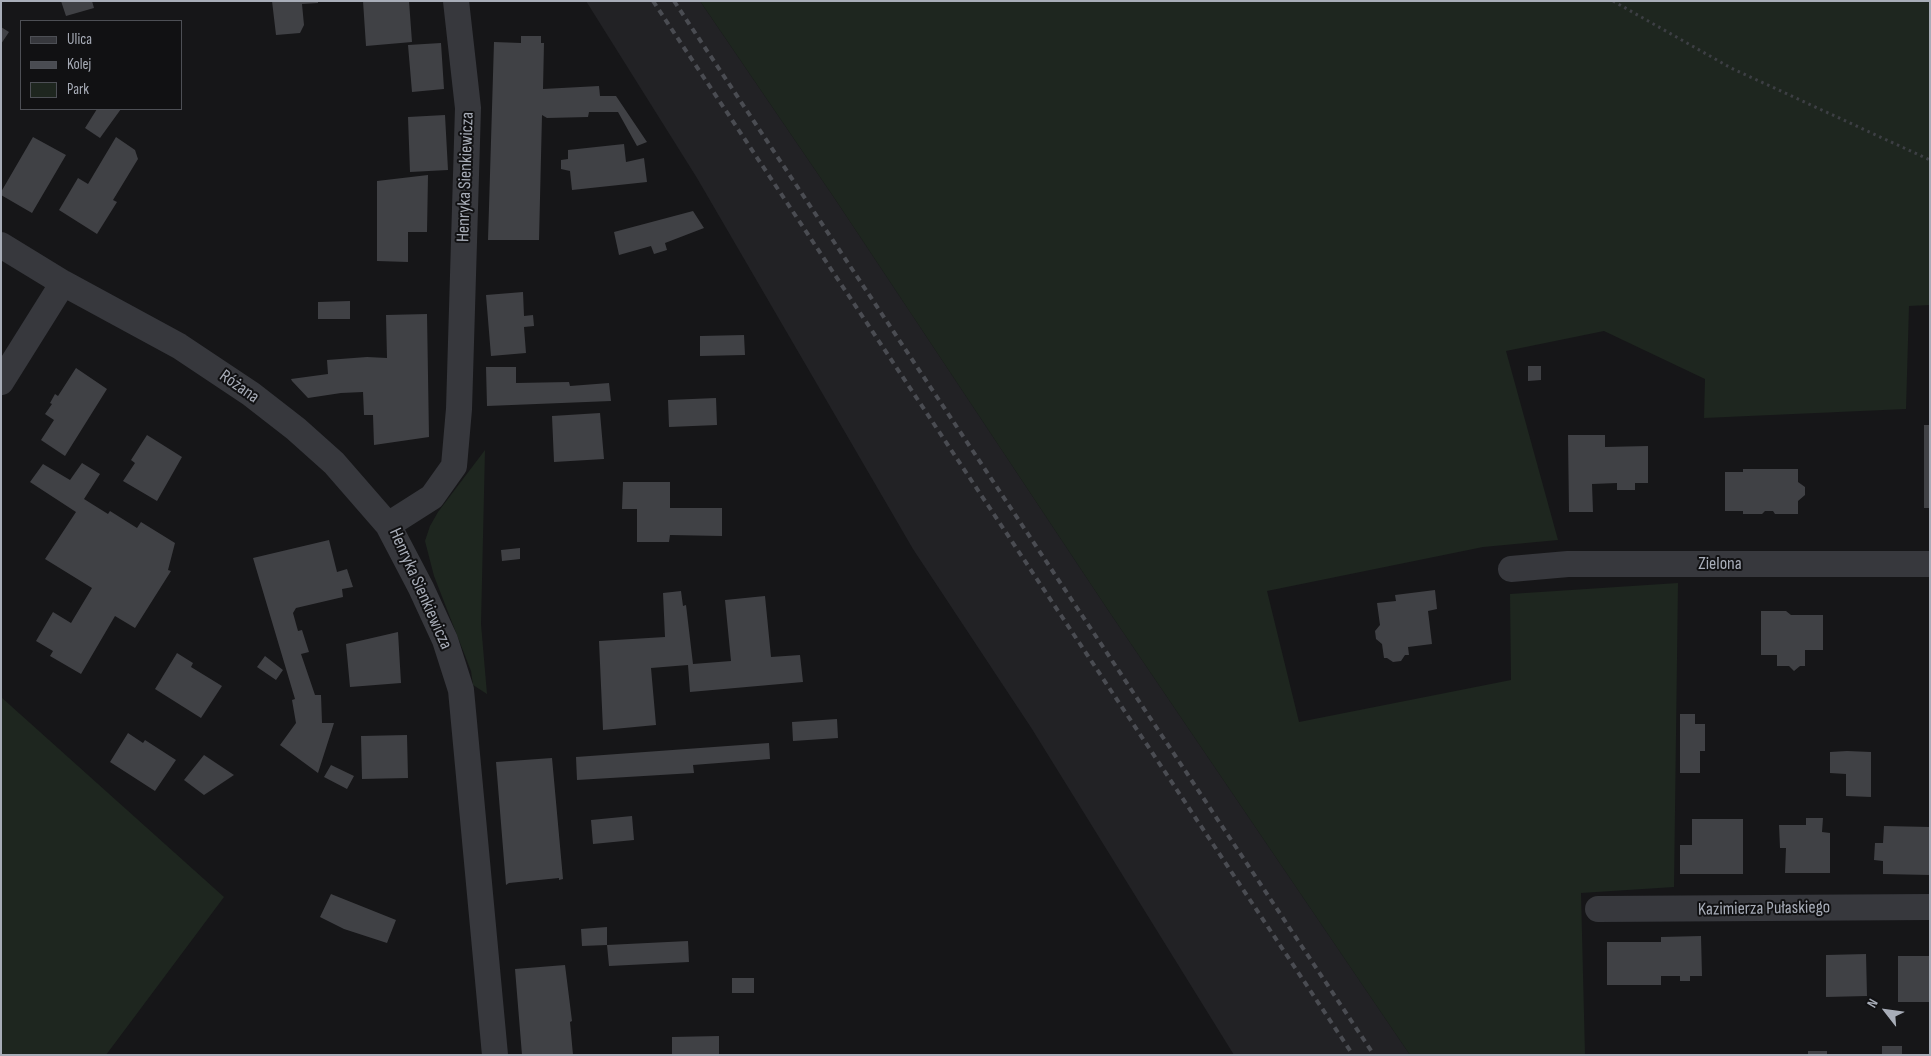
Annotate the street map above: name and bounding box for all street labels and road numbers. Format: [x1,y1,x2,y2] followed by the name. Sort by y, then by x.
[453,112,479,242] street label: Henryka Sienkiewicza
[215,366,263,408] street label: Różana
[384,525,456,653] street label: Henryka Sienkiewicza
[1698,553,1742,575] street label: Zielona
[1698,897,1830,921] street label: Kazimierza Pułaskiego

